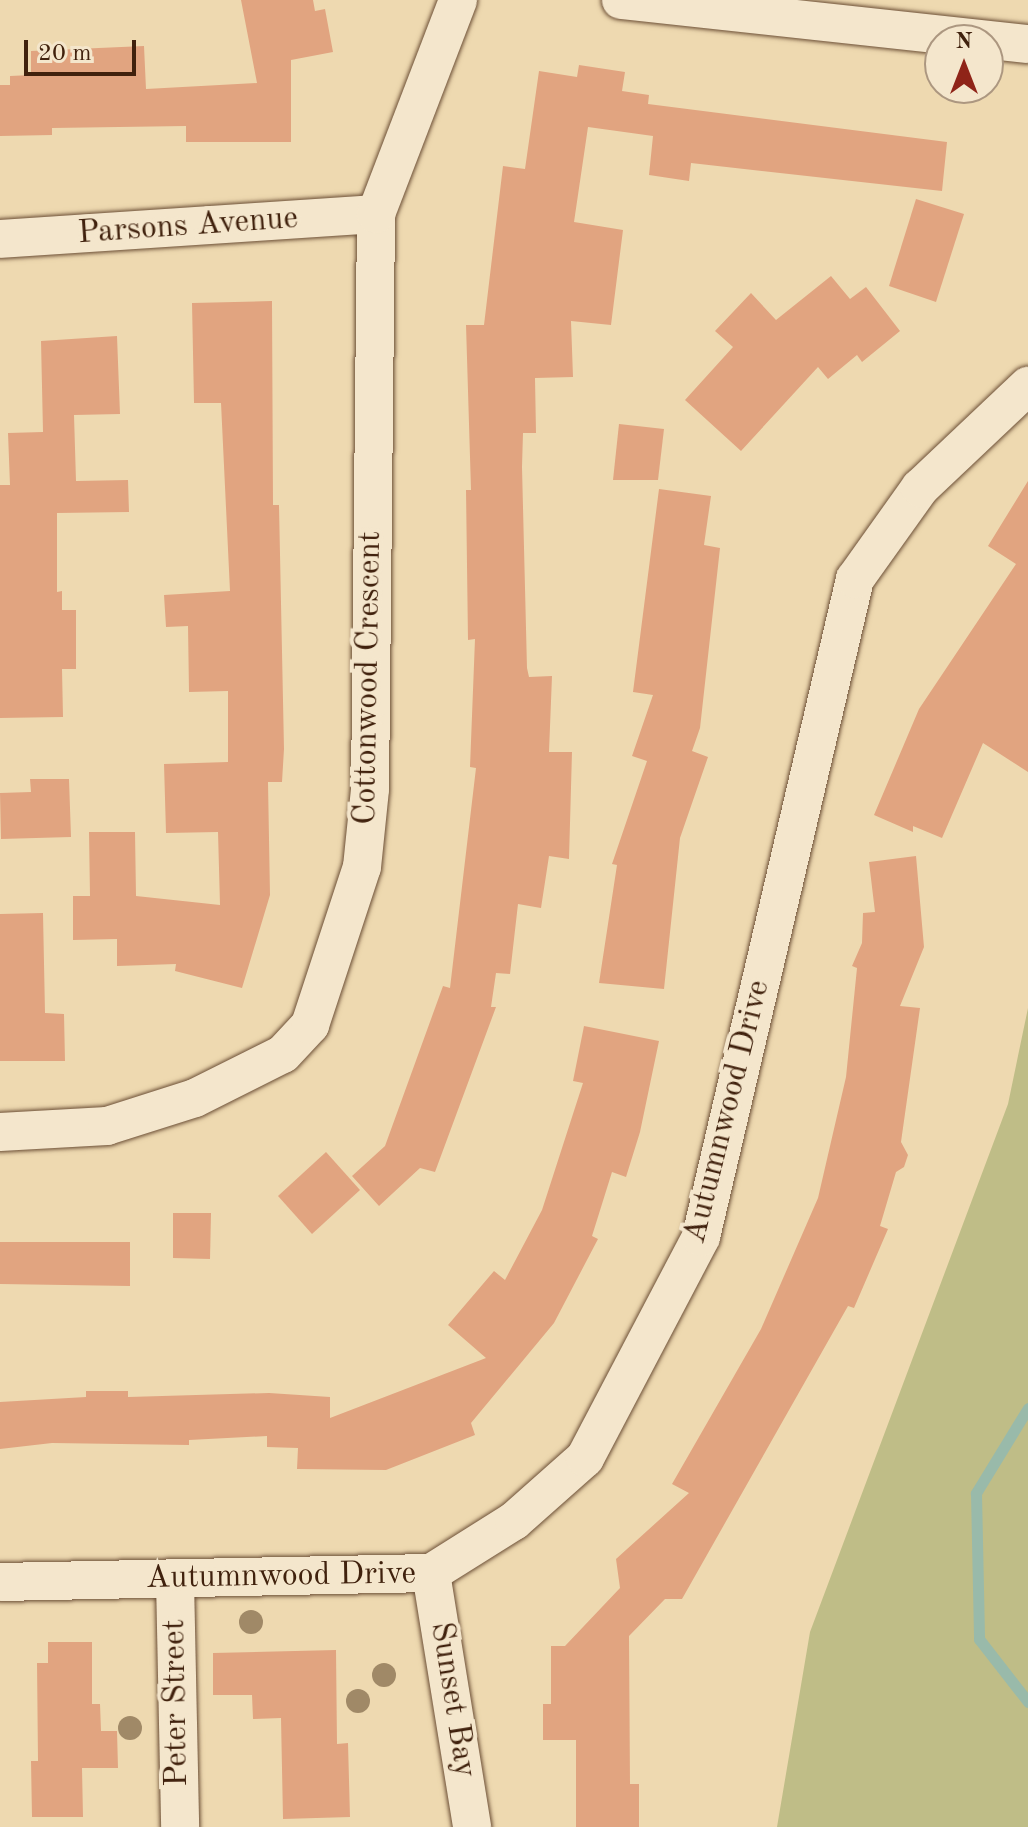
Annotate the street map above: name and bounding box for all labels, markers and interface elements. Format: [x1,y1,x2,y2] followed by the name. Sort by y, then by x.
[28,24,140,74] scale bar
[924,24,1004,104] north arrow
[956,31,972,53] text: N
[38,42,92,66] text: 20 m
[77,200,299,254] street label: Parsons Avenue
[347,531,391,825] street label: Cottonwood Crescent
[677,976,779,1248] street label: Autumnwood Drive
[146,1555,416,1599] street label: Autumnwood Drive
[156,1619,198,1787] street label: Peter Street
[421,1619,483,1781] street label: Sunset Bay

